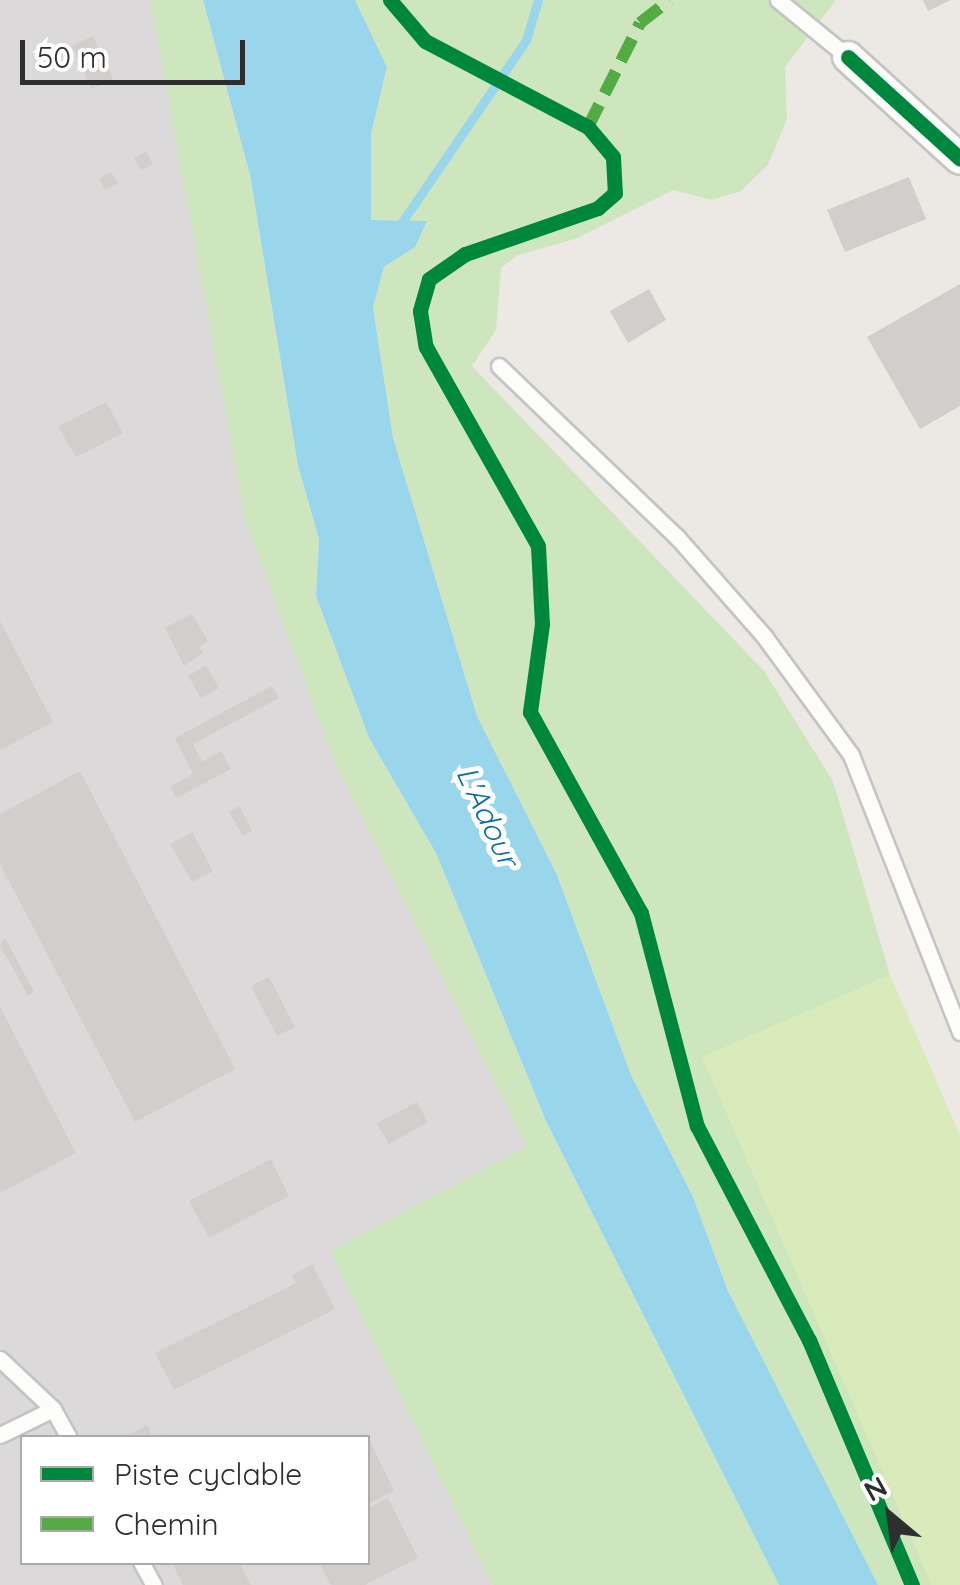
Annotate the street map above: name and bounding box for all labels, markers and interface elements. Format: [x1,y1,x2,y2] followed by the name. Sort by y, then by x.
[25,20,250,82] scale bar
[37,38,107,76] text: 50 m
[449,760,527,872] water label: L'Adour
[20,1435,370,1565] legend
[114,1455,302,1493] text: Piste cyclable
[840,1465,940,1565] north arrow
[858,1468,893,1509] text: N
[114,1505,219,1543] text: Chemin

